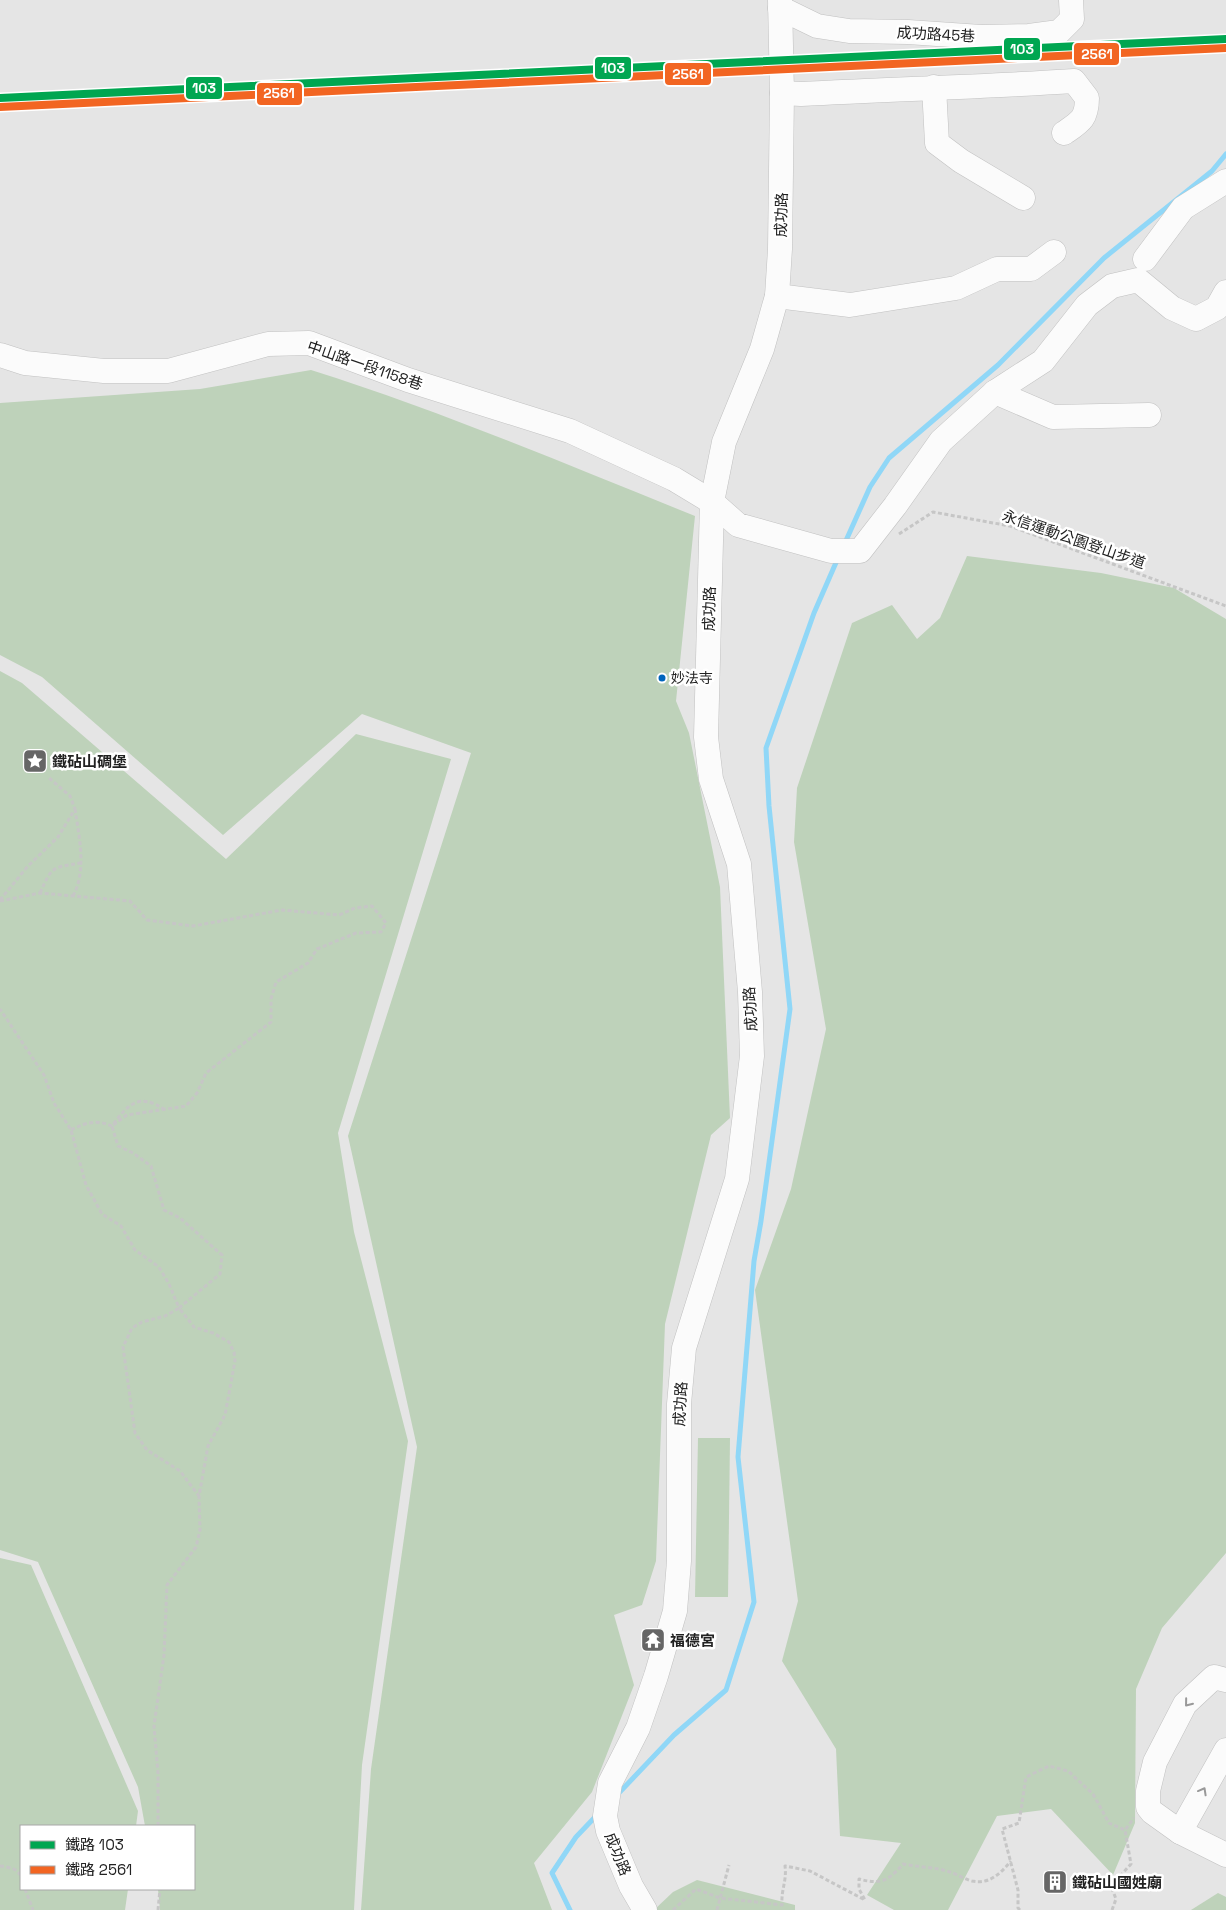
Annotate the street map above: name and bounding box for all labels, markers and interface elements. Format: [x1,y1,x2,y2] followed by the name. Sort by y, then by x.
[896,22,976,46] street label: 成功路45巷
[1003,37,1041,61] line badge: 103
[1010,40,1034,58] text: 103
[1073,42,1120,66] line badge: 2561
[1081,45,1113,63] text: 2561
[594,56,632,80] line badge: 103
[601,59,625,77] text: 103
[664,62,712,86] line badge: 2561
[672,65,704,83] text: 2561
[185,76,223,100] line badge: 103
[192,79,216,97] text: 103
[256,82,303,106] line badge: 2561
[263,84,295,102] text: 2561
[771,192,791,238] street label: 成功路
[305,336,425,394] street label: 中山路一段1158巷
[1000,506,1148,572] street label: 永信運動公園登山步道
[699,586,719,632] street label: 成功路
[671,669,713,687] place label: 妙法寺
[657,673,667,683] marker: 妙法寺
[22,748,48,774] place icon: 鐵砧山碉堡
[52,752,127,771] place label: 鐵砧山碉堡
[739,986,761,1032] street label: 成功路
[669,1381,691,1427] street label: 成功路
[640,1627,666,1653] temple icon: 福德宮
[670,1631,715,1650] place label: 福德宮
[1184,1697,1193,1706] one-way arrow
[1197,1787,1207,1796] one-way arrow
[20,1825,195,1890] legend
[601,1830,635,1878] street label: 成功路
[65,1835,124,1854] text: 鐵路 103
[65,1860,132,1879] text: 鐵路 2561
[1042,1869,1068,1895] building icon: 鐵砧山國姓廟
[1072,1873,1162,1892] place label: 鐵砧山國姓廟

